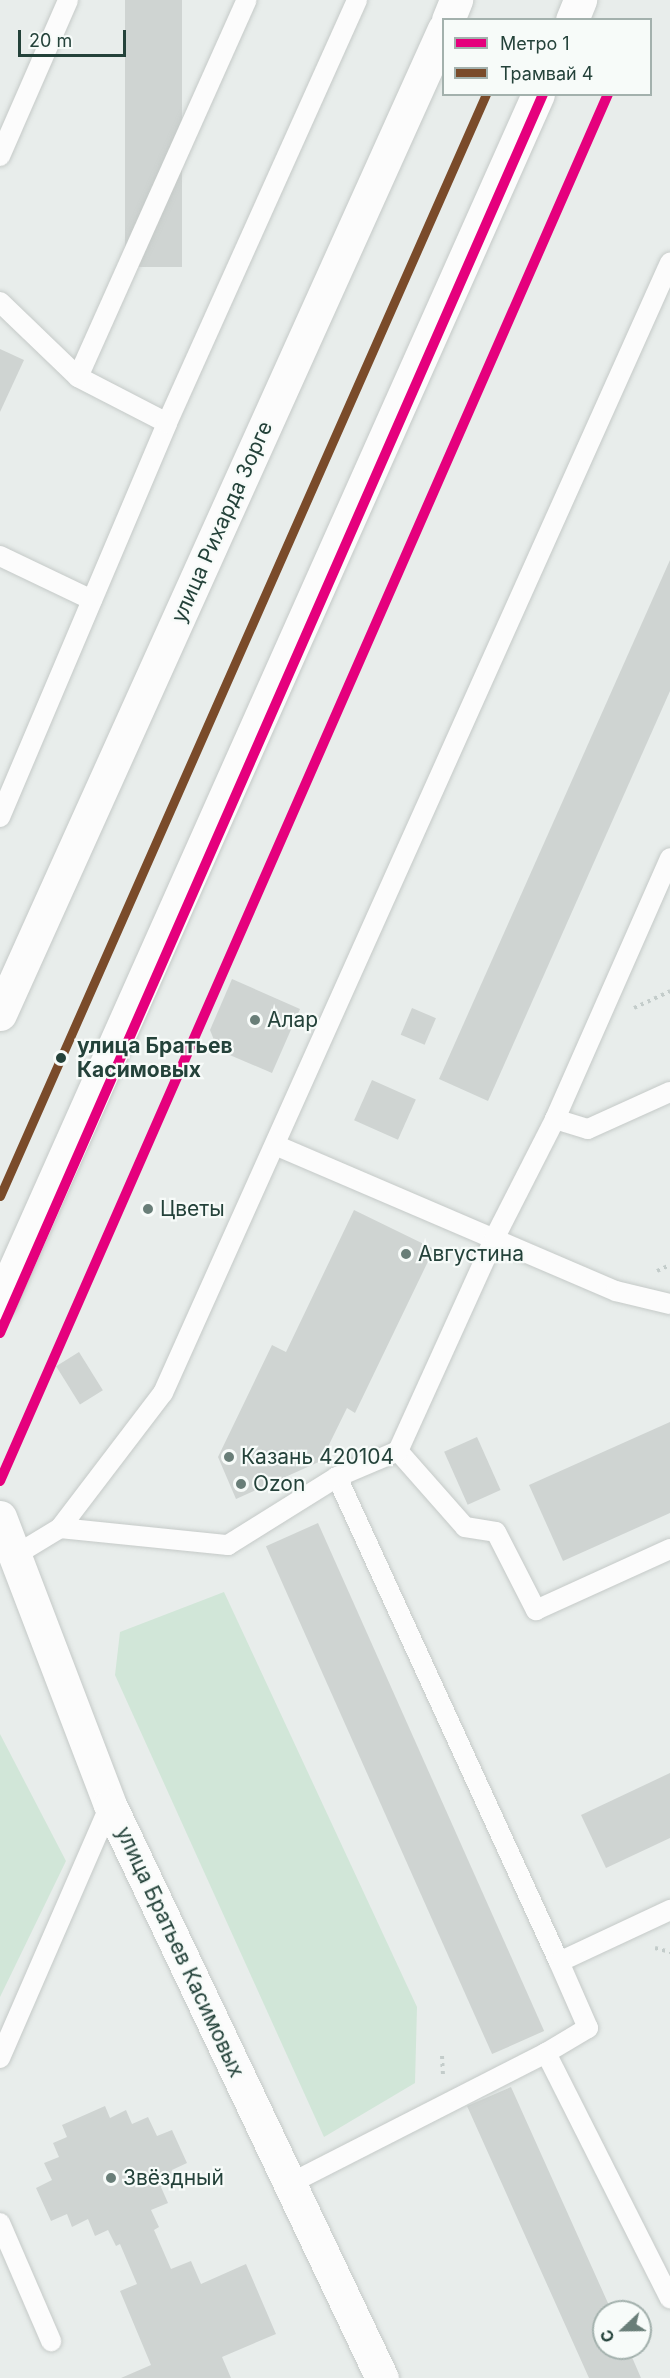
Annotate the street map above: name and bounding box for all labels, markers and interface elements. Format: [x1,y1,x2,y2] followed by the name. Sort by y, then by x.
[21,18,129,56] scale bar
[442,18,652,96] legend
[29,30,72,51] text: 20 m
[500,33,570,54] text: Метро 1
[500,63,593,84] text: Трамвай 4
[166,417,278,627] street label: улица Рихарда Зорге
[267,1007,318,1033] place label: Алар
[248,1013,262,1027] marker: Алар
[77,1033,233,1083] place label: улица Братьев Касимовых
[50,1047,72,1069] marker: улица Братьев Касимовых
[160,1196,225,1222] place label: Цветы
[141,1202,155,1216] marker: Цветы
[418,1241,524,1267] place label: Августина
[399,1247,413,1261] marker: Августина
[241,1444,394,1470] place label: Казань 420104
[222,1450,236,1464] marker: Казань 420104
[253,1471,305,1497] place label: Ozon
[234,1477,248,1491] marker: Ozon
[111,1823,249,2081] street label: улица Братьев Касимовых
[123,2165,224,2191] place label: Звёздный
[104,2171,118,2185] marker: Звёздный
[592,2300,652,2360] north arrow
[596,2327,619,2345] text: С

